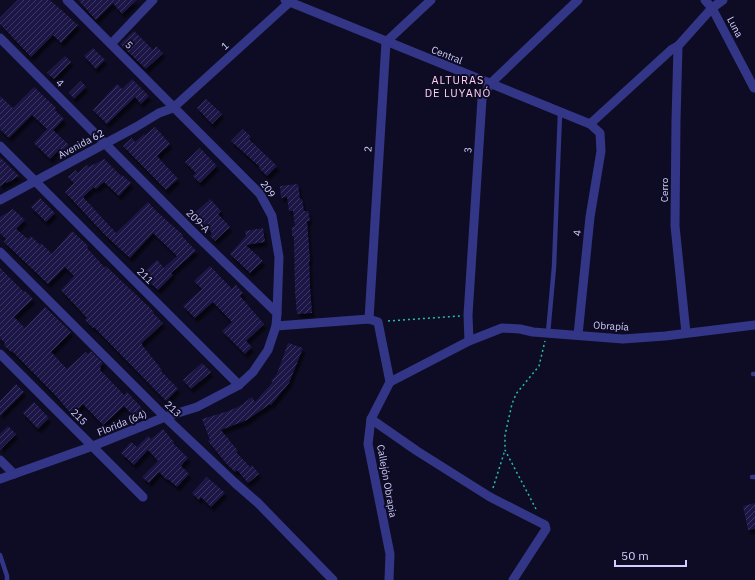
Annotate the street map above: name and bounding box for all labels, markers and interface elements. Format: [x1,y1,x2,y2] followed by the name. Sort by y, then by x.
[724,14,746,40] street label: Luna
[122,38,136,52] street label: 5
[218,39,232,53] street label: 1
[429,43,465,67] street label: Central
[425,73,491,100] district label: ALTURAS DE LUYANÓ
[53,76,67,90] street label: 4
[56,126,106,162] street label: Avenida 62
[361,146,375,152] street label: 2
[461,147,475,153] street label: 3
[658,177,671,202] street label: Cerro
[258,178,278,200] street label: 209
[183,206,213,236] street label: 209-A
[570,229,584,237] street label: 4
[134,265,156,287] street label: 211
[593,319,630,333] street label: Obrapía
[162,398,184,420] street label: 213
[68,406,90,428] street label: 215
[95,407,149,439] street label: Florida (64)
[374,443,400,519] street label: Callejón Obrapia
[615,542,686,568] scale bar
[621,548,649,563] text: 50 m

